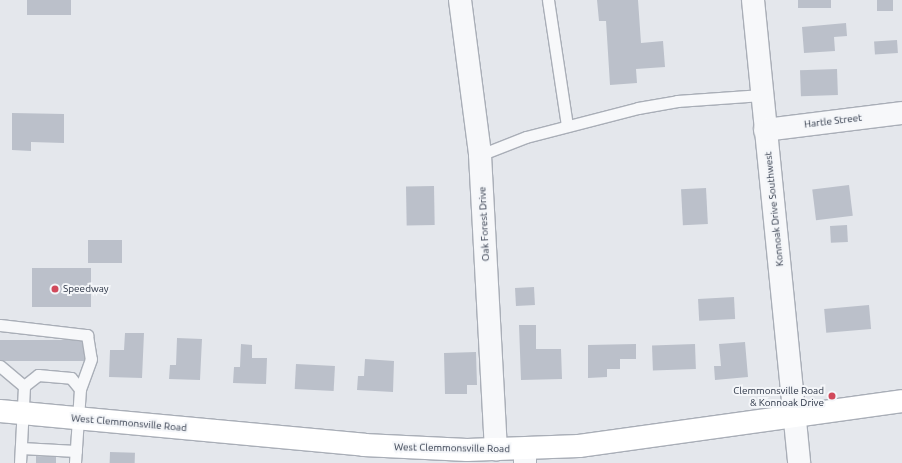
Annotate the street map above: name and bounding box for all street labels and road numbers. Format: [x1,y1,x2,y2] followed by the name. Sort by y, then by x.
[803,111,863,131] street label: Hartle Street
[762,151,786,267] street label: Konnoak Drive Southwest
[476,186,492,262] street label: Oak Forest Drive
[71,412,187,434] street label: West Clemmonsville Road
[394,441,510,455] street label: West Clemmonsville Road

